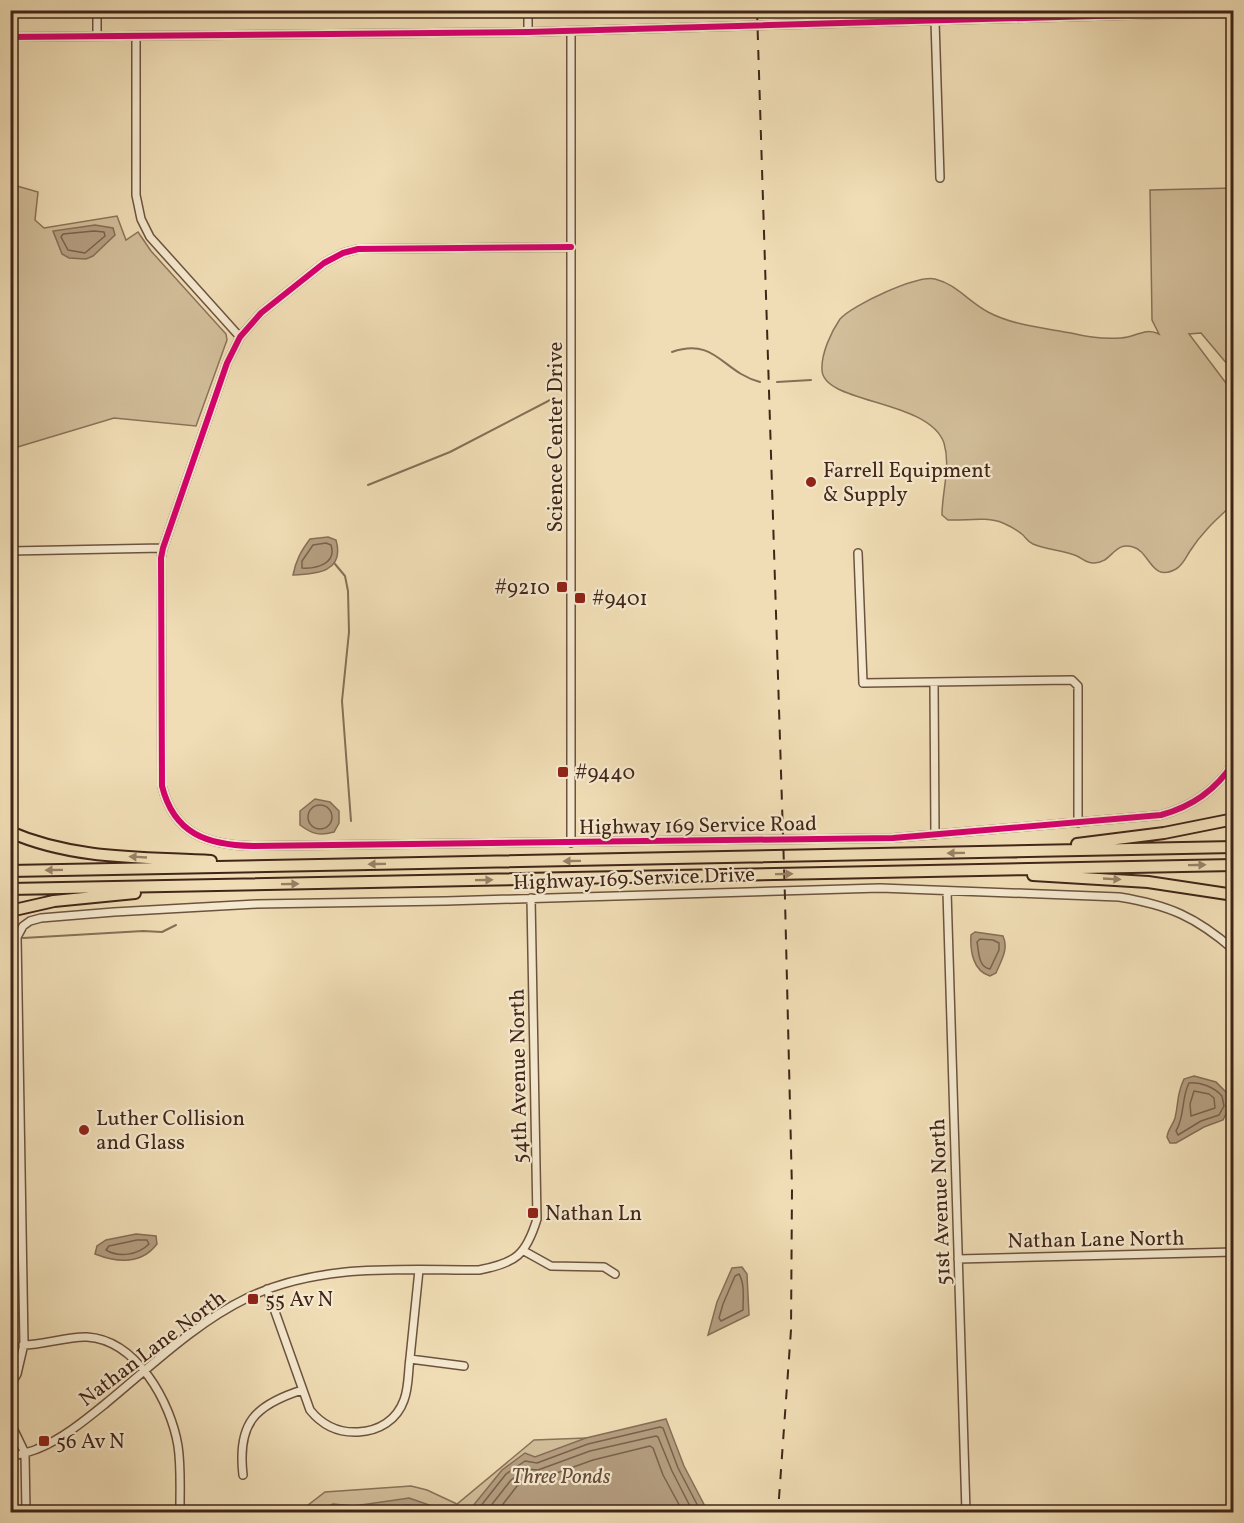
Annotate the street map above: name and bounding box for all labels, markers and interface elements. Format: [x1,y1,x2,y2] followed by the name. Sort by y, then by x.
[542,341,571,532] street label: Science Center Drive
[823,457,991,510] place label: Farrell Equipment & Supply
[804,475,818,489] marker: Farrell Equipment & Supply
[495,574,550,603] place label: #9210
[555,580,569,594] marker: #9210
[592,585,648,614] place label: #9401
[573,591,587,605] marker: #9401
[575,759,635,788] place label: #9440
[556,765,570,779] marker: #9440
[579,810,817,843] street label: Highway 169 Service Road
[947,848,966,857] one-way arrow
[129,853,148,862] one-way arrow
[563,856,582,865] one-way arrow
[368,859,387,869] one-way arrow
[513,861,756,898] street label: Highway 169 Service Drive
[1187,861,1206,870] one-way arrow
[44,865,63,875] one-way arrow
[775,869,794,879] one-way arrow
[1103,874,1122,884] one-way arrow
[475,875,494,885] one-way arrow
[280,879,299,889] one-way arrow
[503,988,536,1164] street label: 54th Avenue North
[96,1105,245,1158] place label: Luther Collision and Glass
[924,1118,959,1286] street label: 51st Avenue North
[77,1123,91,1137] marker: Luther Collision and Glass
[545,1200,642,1229] place label: Nathan Ln
[526,1206,540,1220] marker: Nathan Ln
[1007,1224,1185,1257] street label: Nathan Lane North
[73,1284,232,1414] street label: Nathan Lane North
[265,1286,333,1315] place label: 55 Av N
[246,1292,260,1306] marker: 55 Av N
[56,1428,125,1457] place label: 56 Av N
[37,1434,51,1448] marker: 56 Av N
[512,1463,611,1492] park label: Three Ponds

